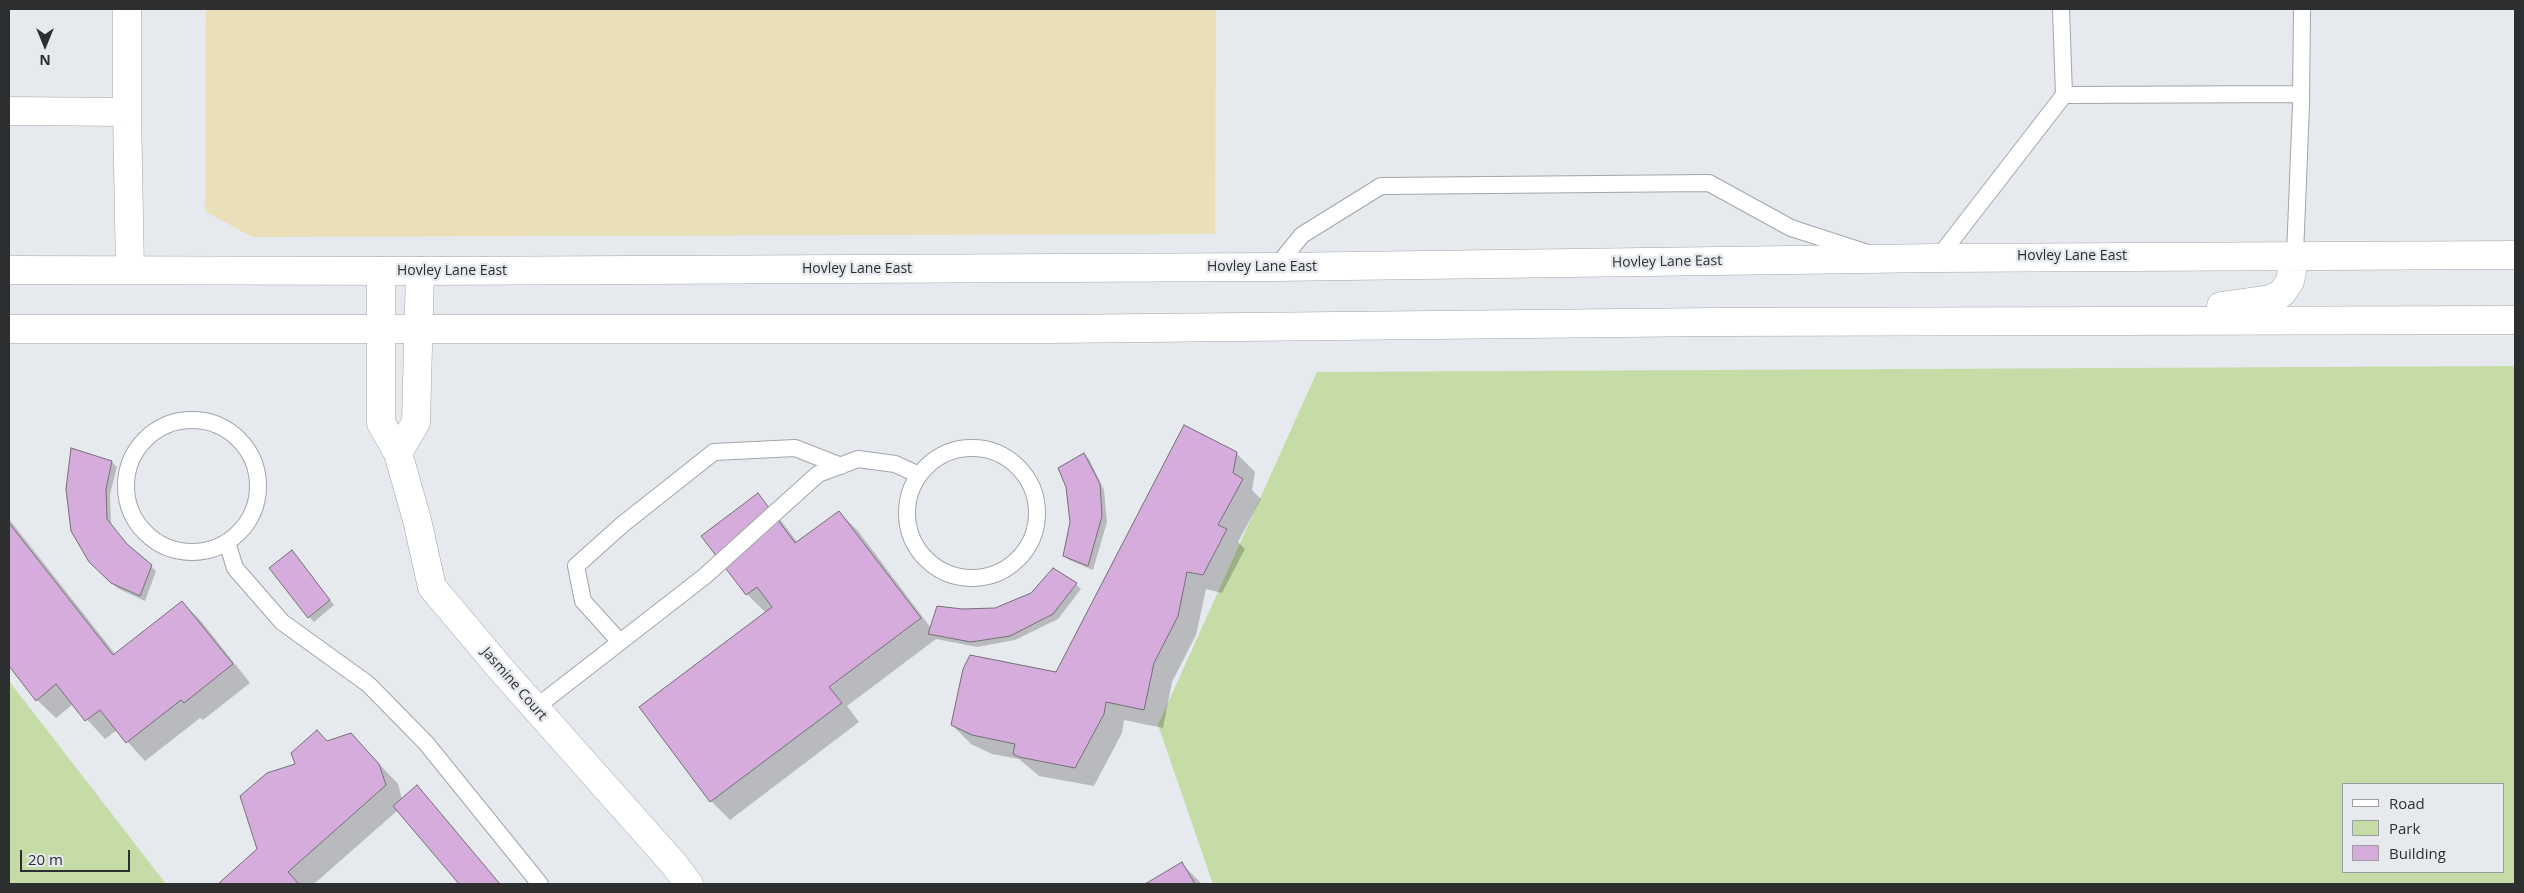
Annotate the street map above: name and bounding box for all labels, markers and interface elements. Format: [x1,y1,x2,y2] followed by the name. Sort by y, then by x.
[20,20,70,70] north arrow
[39,51,51,70] text: N
[2017,248,2127,264] street label: Hovley Lane East
[1612,253,1722,271] street label: Hovley Lane East
[1207,259,1317,275] street label: Hovley Lane East
[802,261,912,277] street label: Hovley Lane East
[397,263,507,279] street label: Hovley Lane East
[478,644,550,724] street label: Jasmine Court
[2342,783,2504,873] legend
[2389,793,2425,813] text: Road
[2389,818,2420,838] text: Park
[22,840,132,872] scale bar
[2389,843,2446,863] text: Building
[28,849,63,869] text: 20 m

